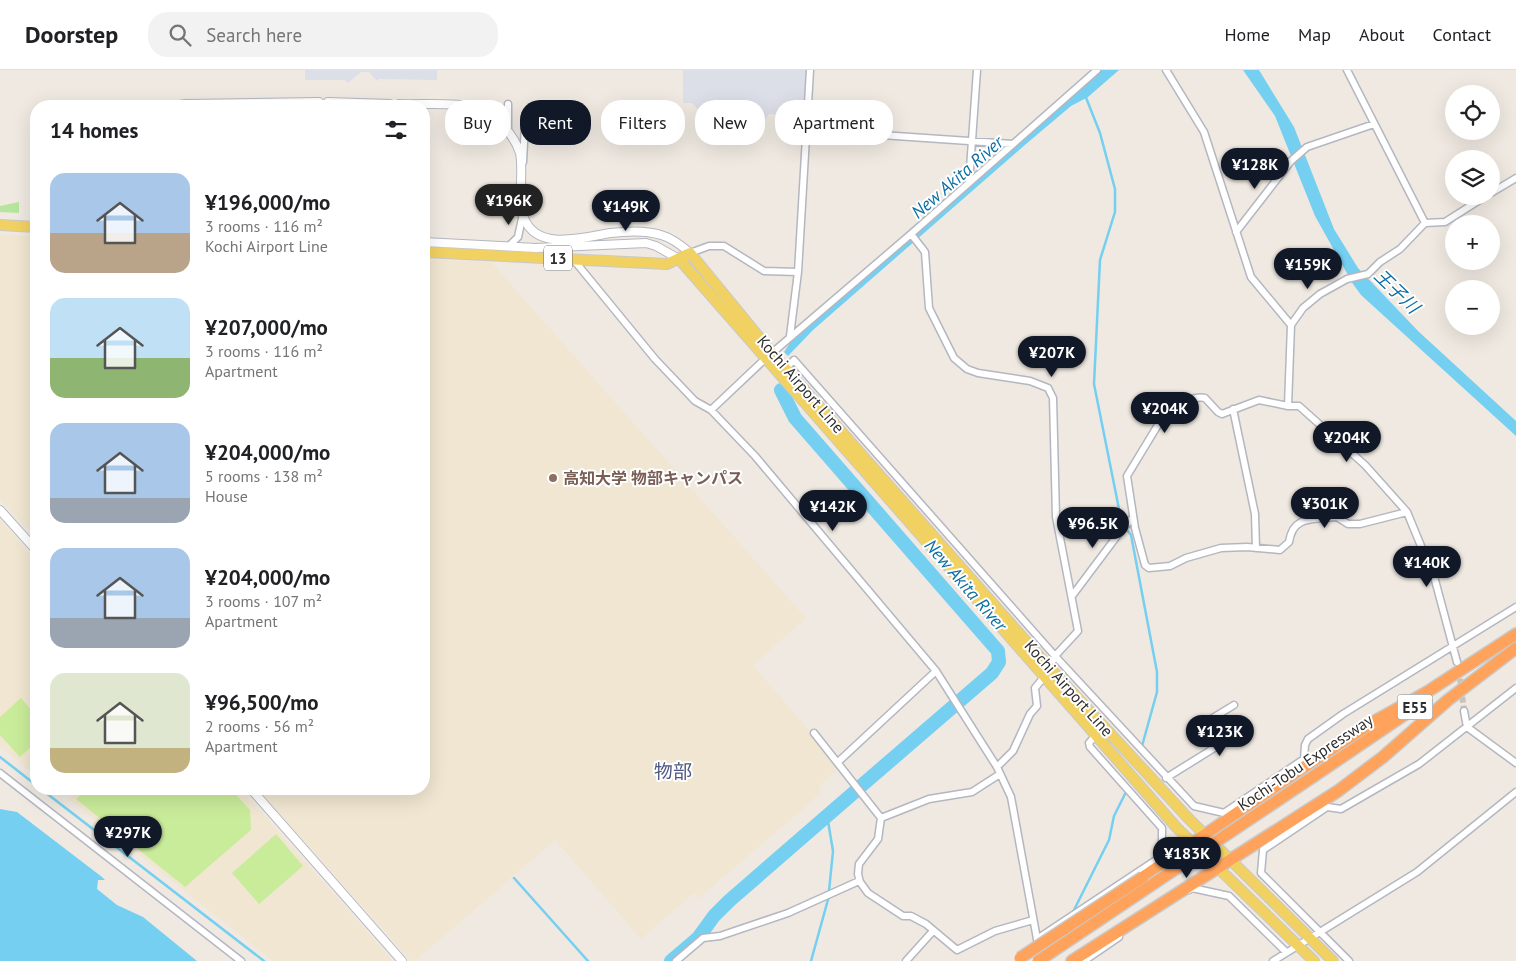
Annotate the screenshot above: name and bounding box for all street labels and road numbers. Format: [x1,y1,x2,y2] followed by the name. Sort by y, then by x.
[544,246,572,270] road number: 13
[753,331,849,437] street label: Kochi Airport Line
[1020,636,1118,740] street label: Kochi Airport Line
[1398,694,1432,720] road number: E55
[1234,709,1377,815] street label: Kochi-Tobu Expressway

